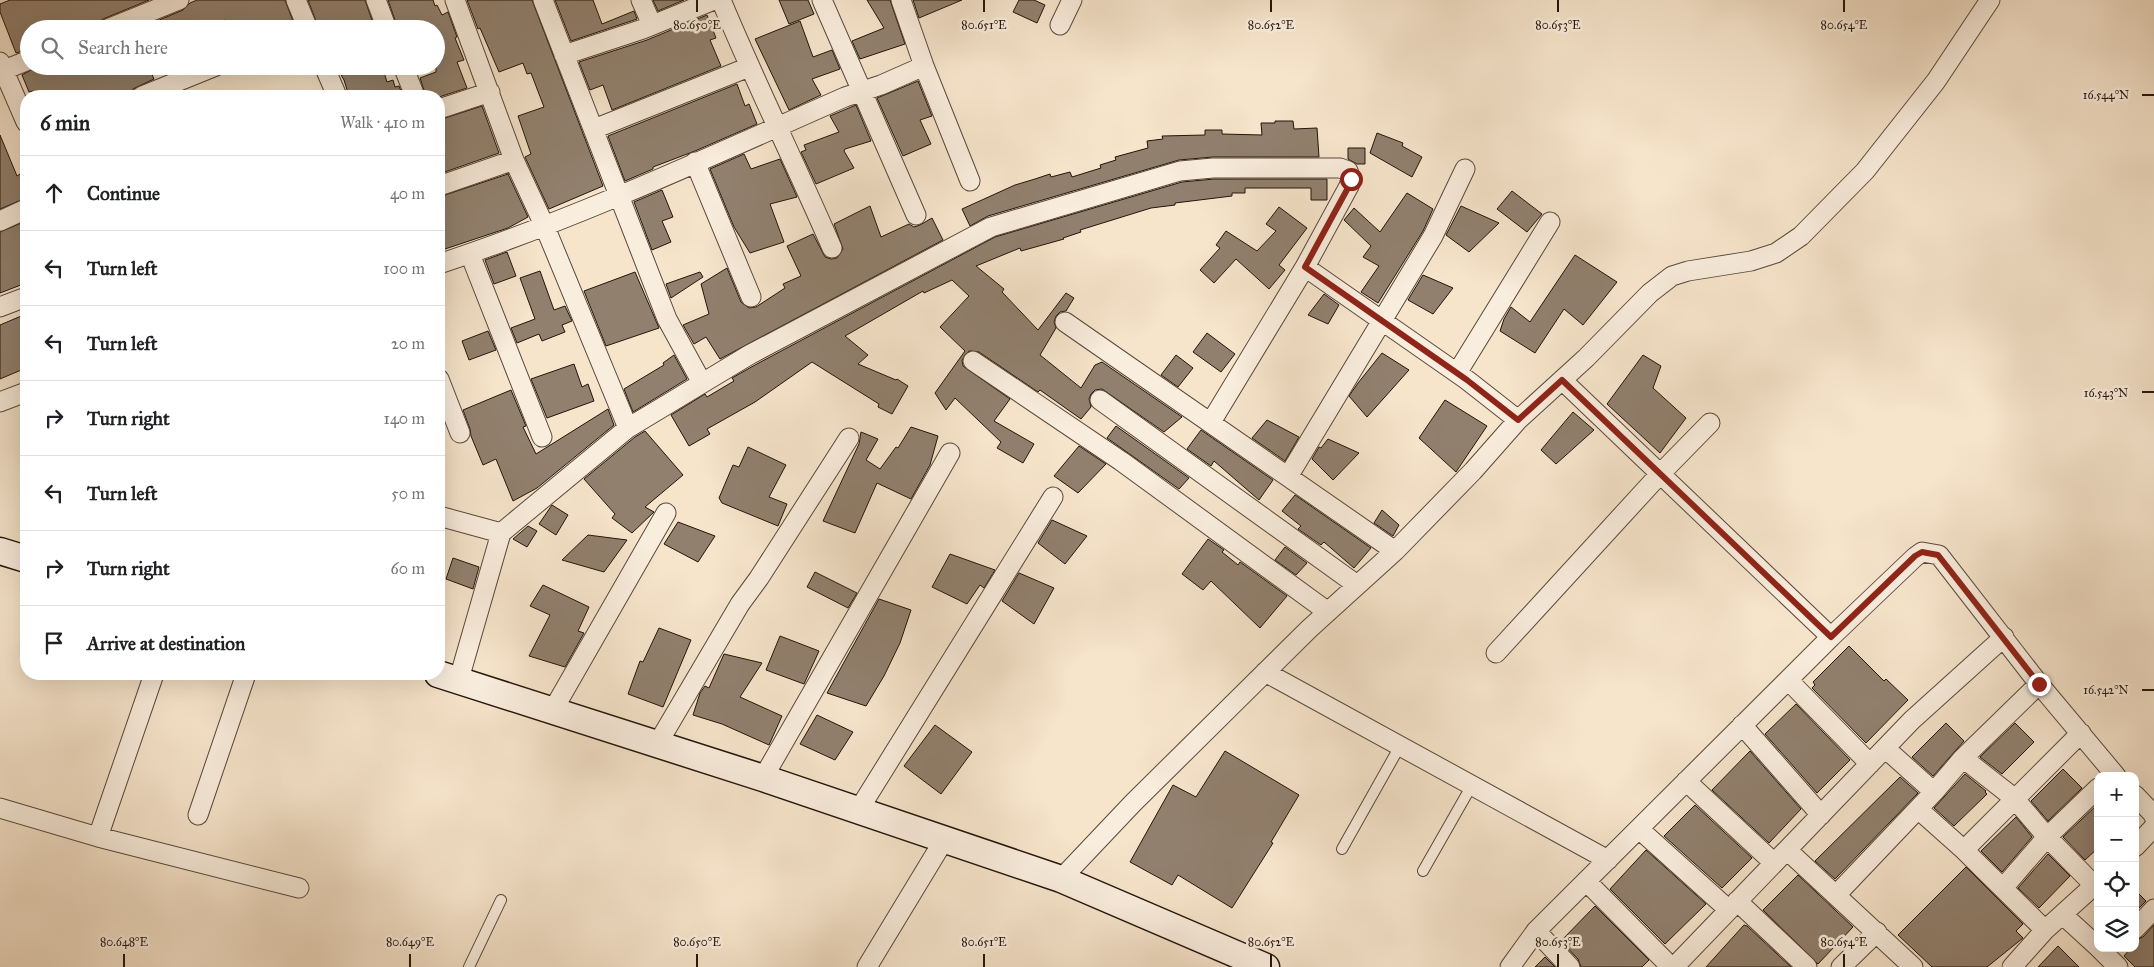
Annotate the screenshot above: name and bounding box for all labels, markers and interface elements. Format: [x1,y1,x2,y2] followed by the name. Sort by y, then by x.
[673,18,721,32] text: 80.650°E
[961,18,1007,32] text: 80.651°E
[1248,18,1295,32] text: 80.652°E
[1535,18,1581,32] text: 80.653°E
[1821,18,1868,32] text: 80.654°E
[20,20,445,75] search box
[38,34,66,62] icon: search
[78,36,168,59] text: Search here
[2083,88,2129,102] text: 16.544°N
[40,110,90,136] text: 6 min
[340,113,425,132] text: Walk · 410 m
[1340,168,1363,191] route start
[40,179,68,207] icon: ahead
[87,182,160,205] text: Continue
[390,184,425,203] text: 40 m
[40,254,68,282] icon: left
[87,257,157,280] text: Turn left
[383,259,425,278] text: 100 m
[40,329,68,357] icon: left
[87,332,157,355] text: Turn left
[391,334,425,353] text: 20 m
[2084,386,2128,400] text: 16.543°N
[40,404,68,432] icon: right
[87,407,170,430] text: Turn right
[384,409,425,428] text: 140 m
[40,479,68,507] icon: left
[87,482,157,505] text: Turn left
[391,484,425,503] text: 50 m
[40,554,68,582] icon: right
[87,557,170,580] text: Turn right
[391,559,425,578] text: 60 m
[40,629,68,657] icon: arrive
[87,632,245,655] text: Arrive at destination
[2028,673,2051,696] route end
[2083,683,2129,697] text: 16.542°N
[2094,772,2139,952] map controls
[2094,772,2139,817] button: +
[2094,817,2139,862] button: −
[2094,862,2139,907] button: locate
[2094,907,2139,952] button: layers
[100,935,148,949] text: 80.648°E
[386,935,434,949] text: 80.649°E
[673,935,721,949] text: 80.650°E
[961,935,1007,949] text: 80.651°E
[1248,935,1295,949] text: 80.652°E
[1535,935,1581,949] text: 80.653°E
[1821,935,1868,949] text: 80.654°E

